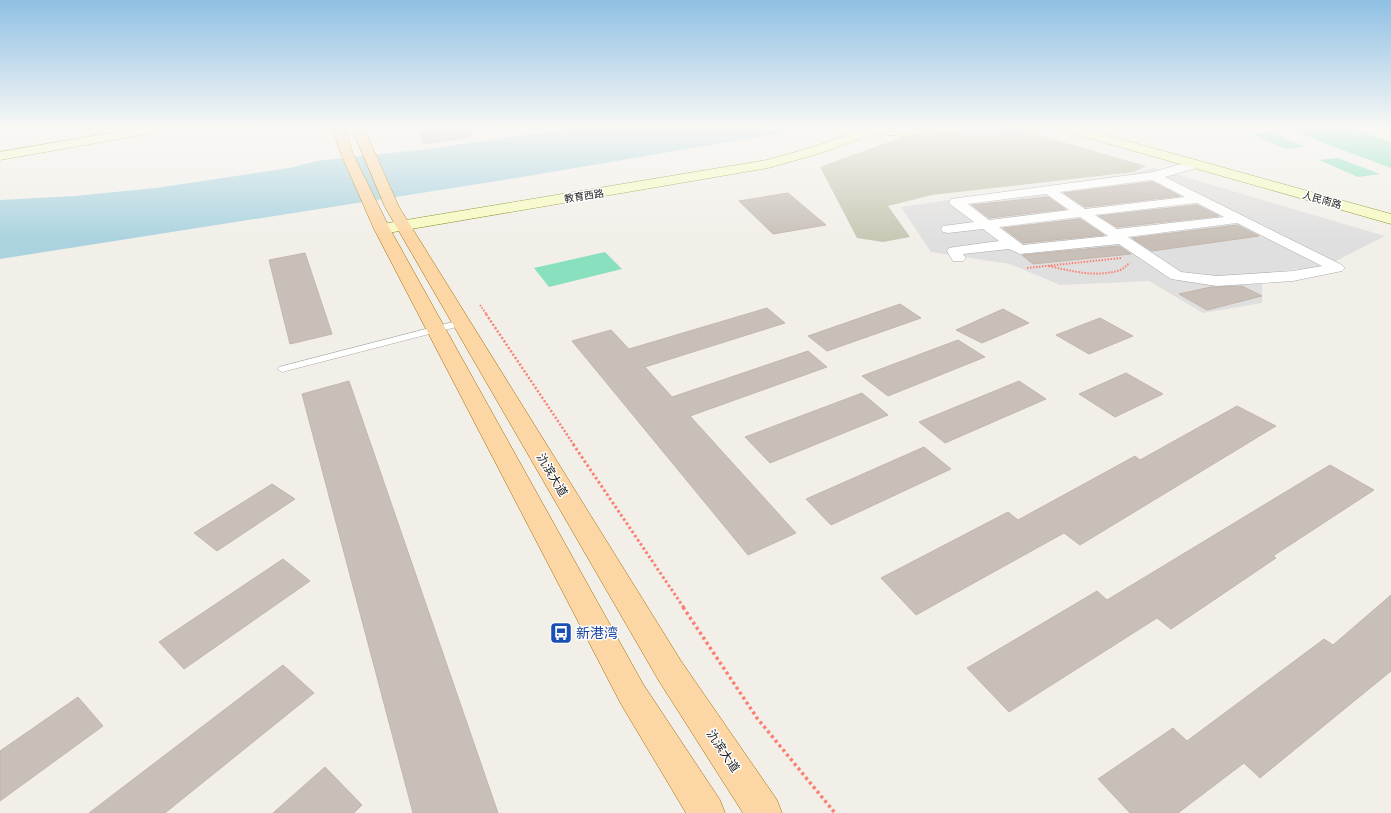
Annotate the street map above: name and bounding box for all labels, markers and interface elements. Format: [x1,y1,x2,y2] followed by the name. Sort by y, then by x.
[563,187,605,205] street label: 教育西路
[1301,189,1343,211] street label: 人民南路
[534,451,570,499] street label: 氿滨大道
[548,620,574,646] bus stop icon: 新港湾
[576,625,618,641] place label: 新港湾
[704,727,742,775] street label: 氿滨大道

